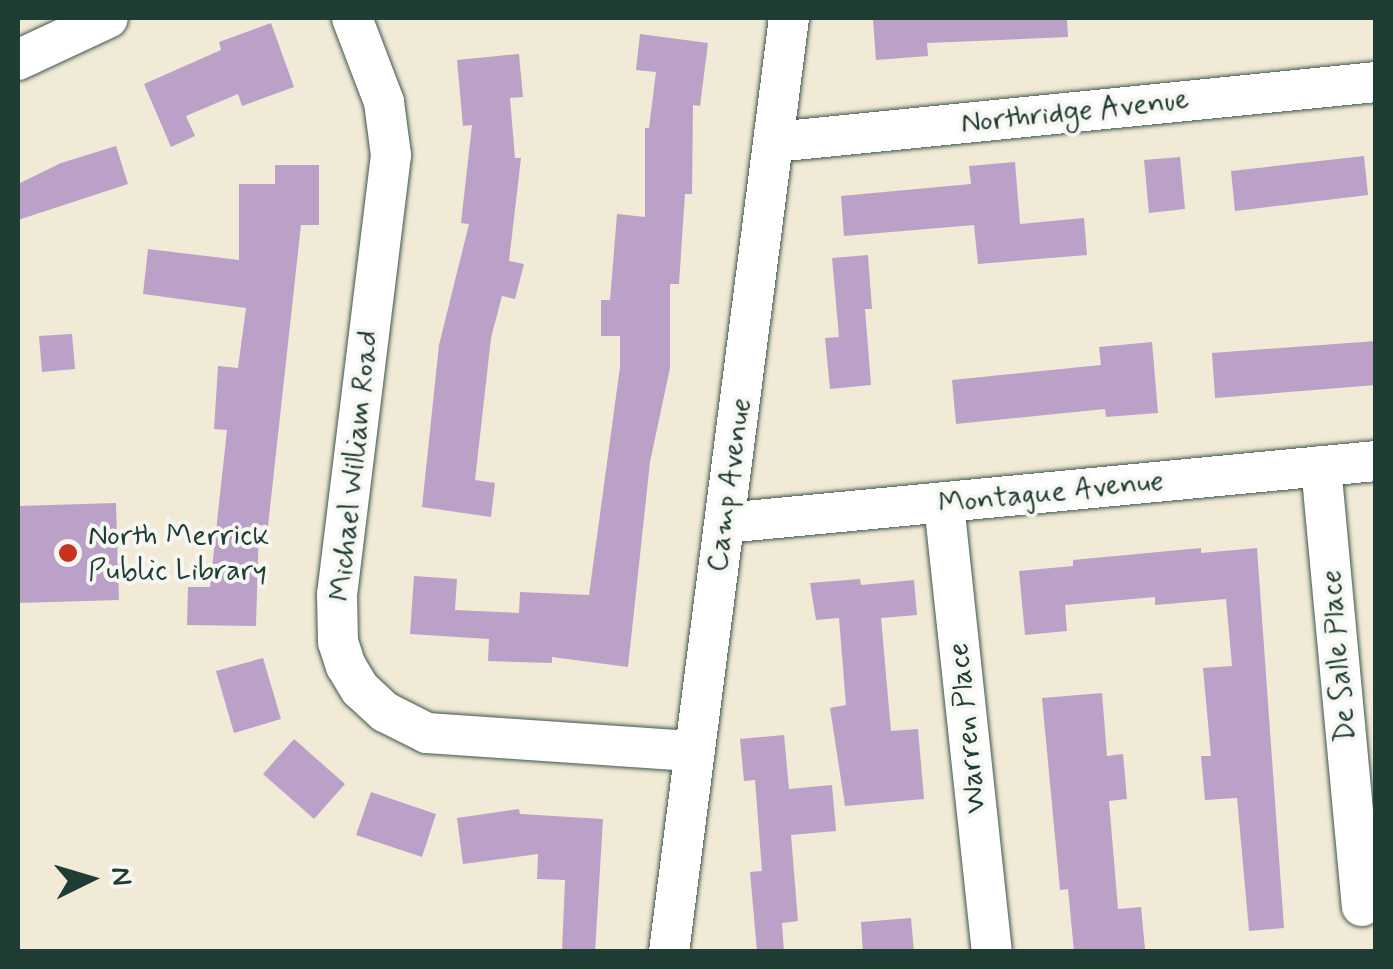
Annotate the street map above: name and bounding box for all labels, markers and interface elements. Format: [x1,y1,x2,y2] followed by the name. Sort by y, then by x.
[957,82,1193,142] street label: Northridge Avenue
[323,328,387,604] street label: Michael William Road
[700,394,760,576] street label: Camp Avenue
[935,463,1167,523] street label: Montague Avenue
[88,518,274,588] place label: North Merrick Public Library
[57,542,79,564] marker: North Merrick Public Library
[1313,567,1365,745] street label: De Salle Place
[941,641,995,815] street label: Warren Place
[40,829,140,929] north arrow
[101,865,140,887] text: N

